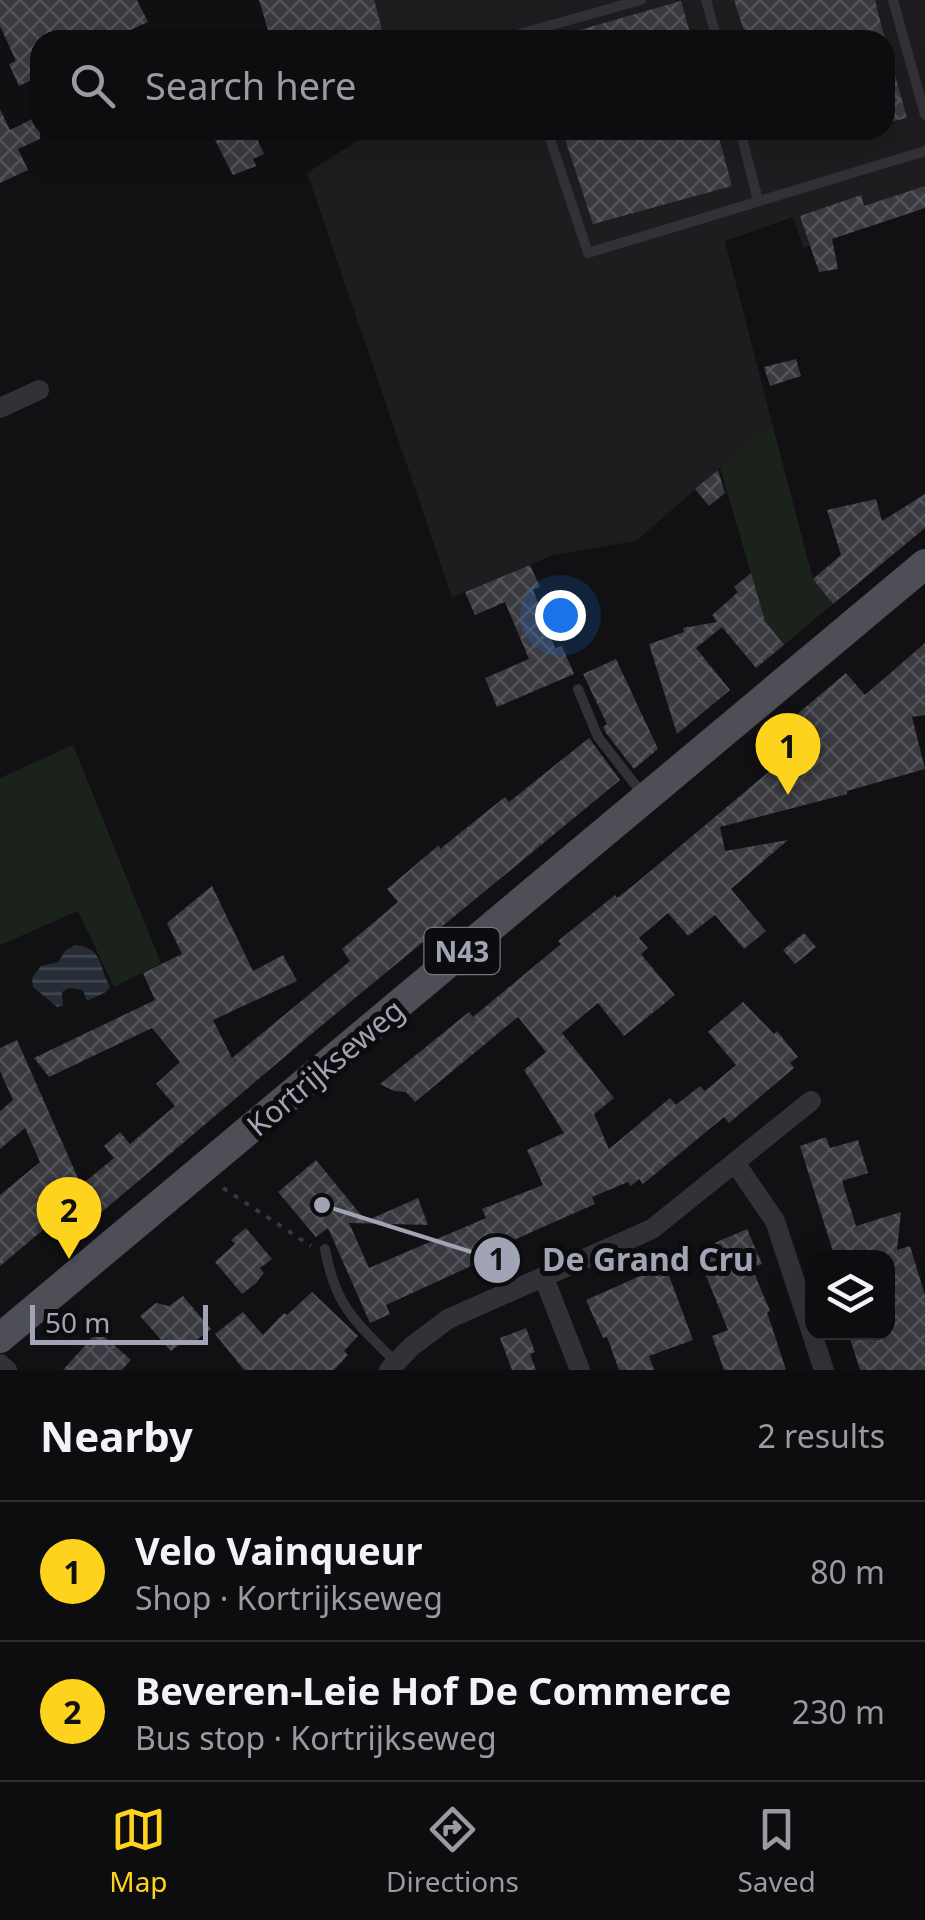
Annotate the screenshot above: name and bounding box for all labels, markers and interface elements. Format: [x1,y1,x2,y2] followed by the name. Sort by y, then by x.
[30,30,895,140] search box
[65,58,120,113] icon: search
[145,59,356,111] text: Search here
[535,590,586,641] your location
[756,712,820,795] pin: 1
[424,928,500,974] road number: N43
[238,989,412,1145] street label: Kortrijkseweg
[36,1176,102,1259] pin: 2
[472,1229,774,1291] callout: De Grand Cru
[542,1237,754,1280] text: De Grand Cru
[488,1238,506,1279] text: 1
[805,1250,895,1340] map controls
[805,1250,895,1340] button: layers
[30,1300,208,1344] scale bar
[45,1303,111,1341] text: 50 m
[40,1407,193,1464] text: Nearby
[758,1414,885,1457] text: 2 results
[135,1524,422,1576] text: Velo Vainqueur
[63,1550,82,1593] text: 1
[810,1550,885,1593] text: 80 m
[135,1576,443,1619] text: Shop · Kortrijkseweg
[135,1664,731,1716] text: Beveren-Leie Hof De Commerce
[63,1690,82,1733] text: 2
[792,1690,885,1733] text: 230 m
[135,1716,497,1759] text: Bus stop · Kortrijkseweg
[109,1802,168,1900] tab: Map
[386,1802,519,1900] tab: Directions
[737,1802,816,1900] tab: Saved

